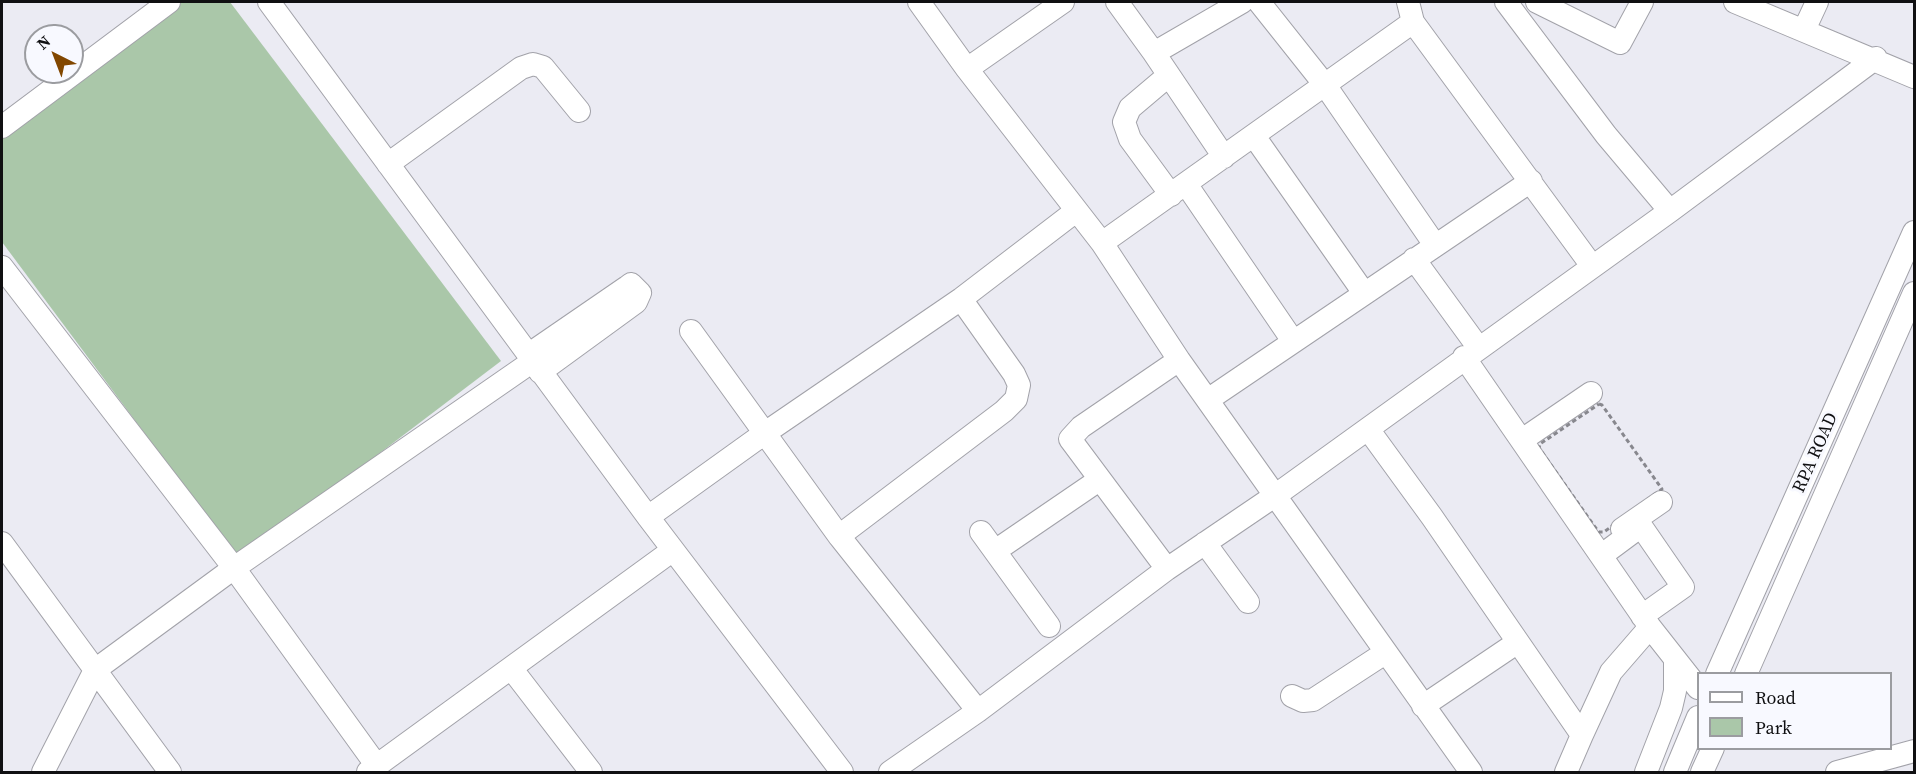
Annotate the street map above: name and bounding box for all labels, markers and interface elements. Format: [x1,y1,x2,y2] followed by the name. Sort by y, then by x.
[24,24,84,84] north arrow
[32,30,55,54] text: N
[1789,410,1843,496] street label: RPA ROAD
[1697,672,1892,750] legend
[1755,685,1796,710] text: Road
[1755,715,1792,740] text: Park

